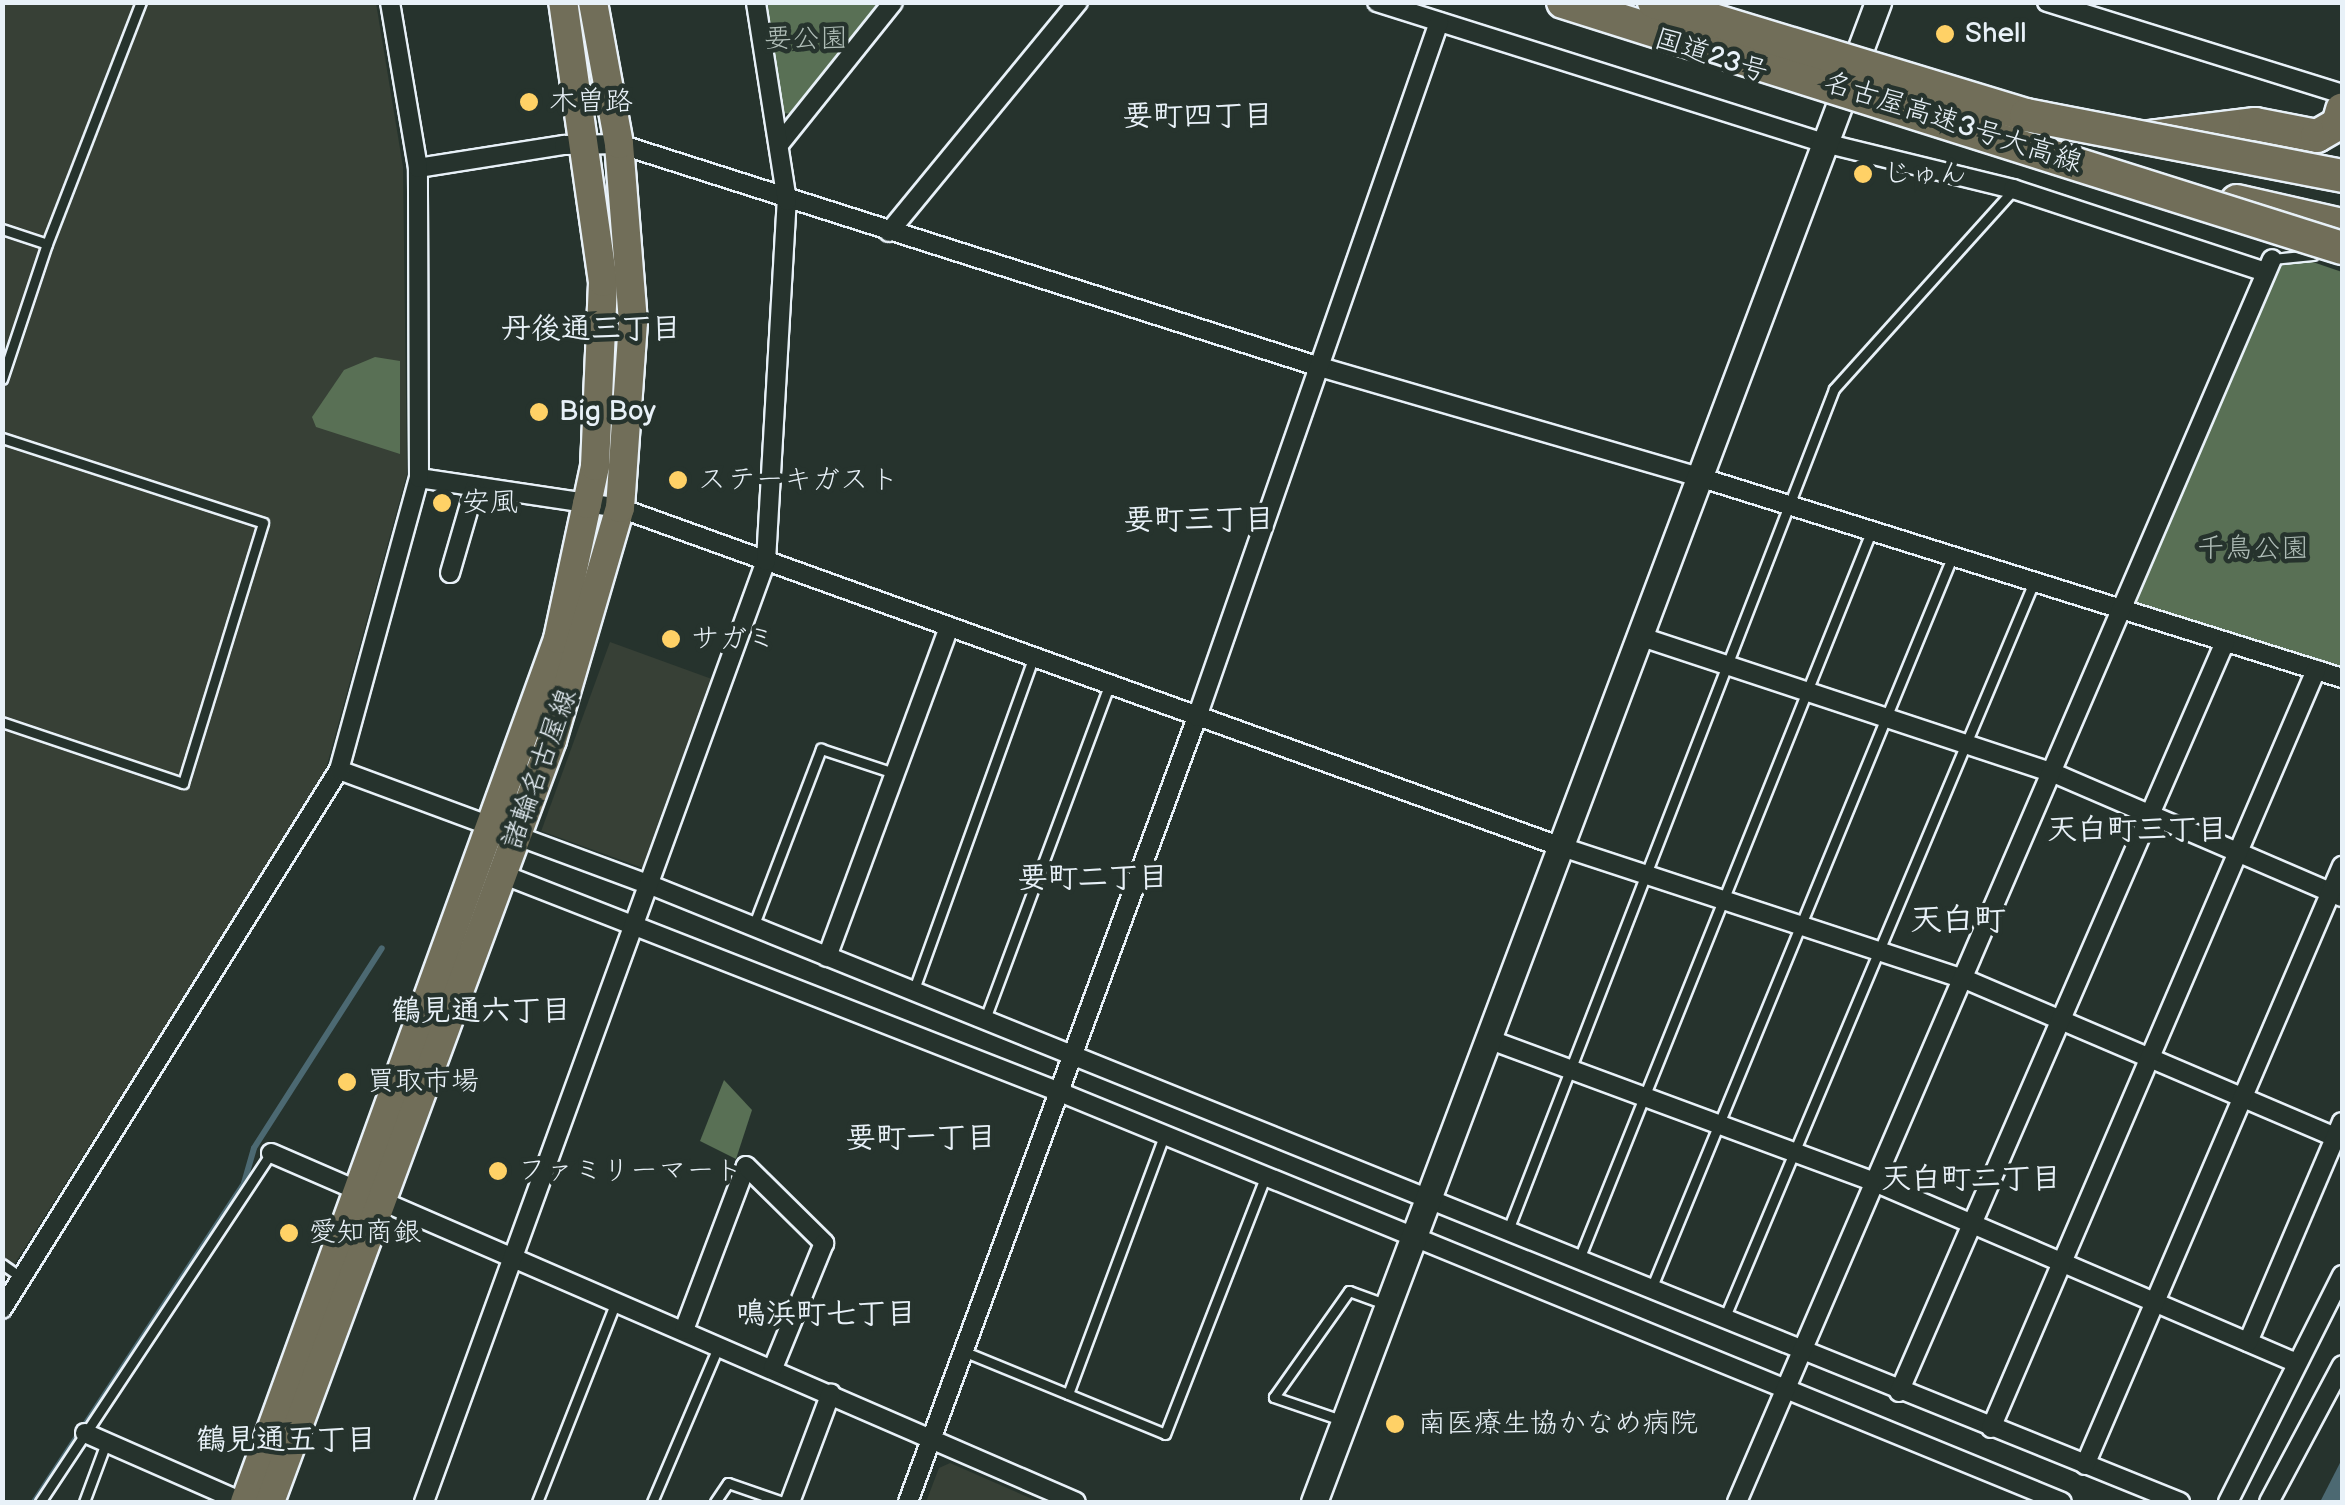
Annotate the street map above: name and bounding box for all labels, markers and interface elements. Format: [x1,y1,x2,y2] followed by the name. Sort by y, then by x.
[1965,17,2027,51] place label: Shell
[764,22,848,56] park label: 要公園
[1650,22,1772,90] street label: 国道23号
[1934,23,1956,45] marker: Shell
[1820,65,2086,181] street label: 名古屋高速3号大高線
[549,85,633,119] place label: 木曽路
[518,91,540,113] marker: 木曽路
[1123,98,1273,134] district label: 要町四丁目
[1883,157,1967,191] place label: じゅん
[1852,163,1874,185] marker: じゅん
[501,311,681,347] district label: 丹後通三丁目
[559,395,656,429] place label: Big Boy
[528,401,550,423] marker: Big Boy
[698,463,894,497] place label: ステーキガスト
[667,469,689,491] marker: ステーキガスト
[462,486,518,520] place label: 安風
[431,492,453,514] marker: 安風
[1124,502,1274,538] district label: 要町三丁目
[2197,532,2309,566] park label: 千鳥公園
[691,622,775,656] place label: サガミ
[660,628,682,650] marker: サガミ
[495,684,585,854] street label: 諸輪名古屋線
[2047,812,2227,848] district label: 天白町三丁目
[1018,860,1168,896] district label: 要町二丁目
[1910,902,2006,940] district label: 天白町
[391,993,571,1029] district label: 鶴見通六丁目
[367,1065,479,1099] place label: 買取市場
[336,1071,358,1093] marker: 買取市場
[846,1120,996,1156] district label: 要町一丁目
[518,1154,742,1188] place label: ファミリーマート
[487,1160,509,1182] marker: ファミリーマート
[1881,1161,2061,1197] district label: 天白町二丁目
[309,1216,421,1250] place label: 愛知商銀
[278,1222,300,1244] marker: 愛知商銀
[736,1296,916,1332] district label: 鳴浜町七丁目
[1418,1407,1698,1441] place label: 南医療生協かなめ病院
[1382,1411,1408,1437] marker: 南医療生協かなめ病院
[196,1422,376,1458] district label: 鶴見通五丁目

